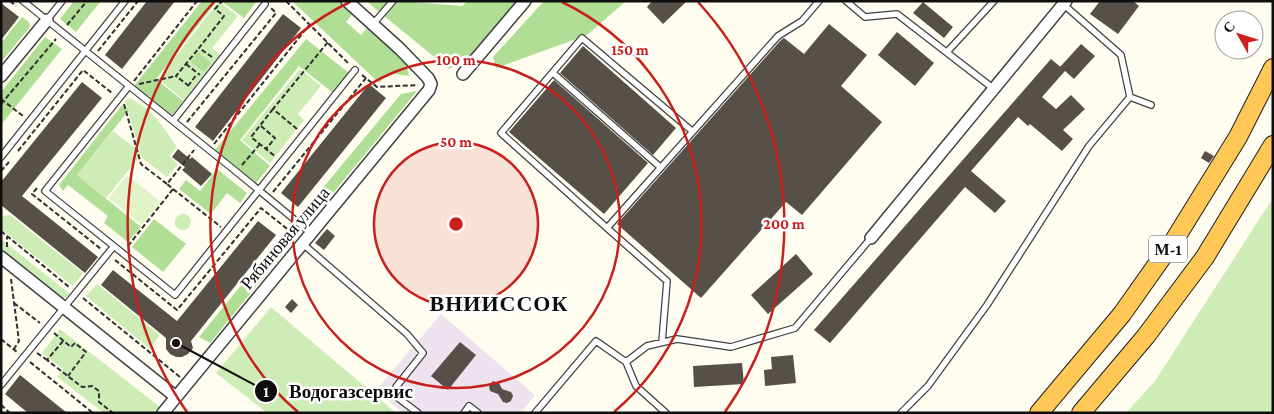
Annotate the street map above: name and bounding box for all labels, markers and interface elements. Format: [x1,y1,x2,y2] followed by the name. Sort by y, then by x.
[1214,10,1264,60] north arrow
[1219,18,1238,36] text: С
[611,42,649,58] text: 150 m
[436,52,476,68] text: 100 m
[440,134,472,150] text: 50 m
[236,183,334,293] street label: Рябиновая улица
[447,215,465,233] centre of rings
[763,216,805,232] text: 200 m
[1149,235,1187,262] road number: М-1
[430,291,568,316] district label: ВНИИССОК
[254,374,423,408] callout: Водогазсервис
[289,381,413,402] text: Водогазсервис
[263,384,269,400] text: 1

